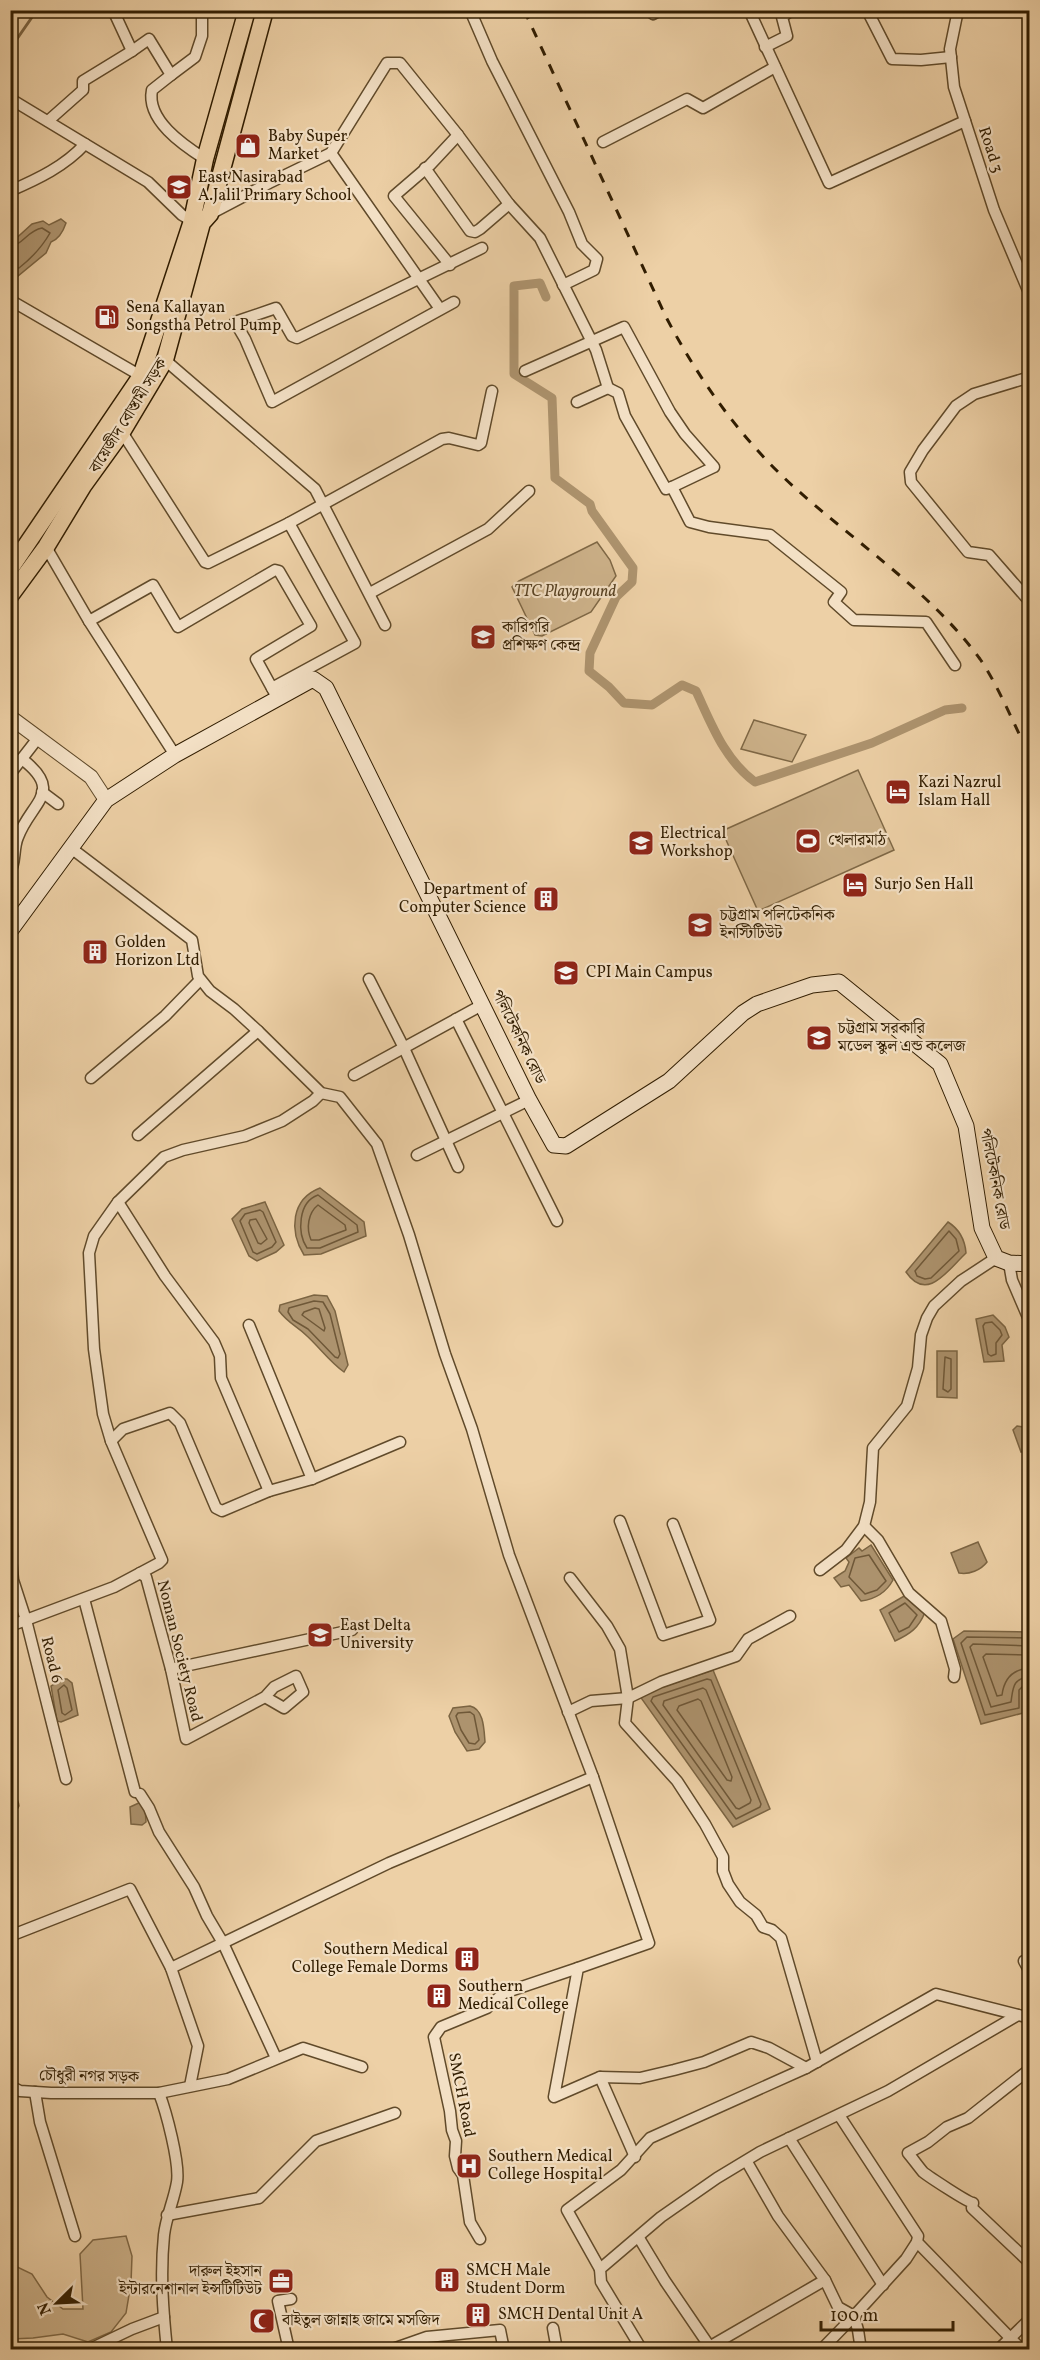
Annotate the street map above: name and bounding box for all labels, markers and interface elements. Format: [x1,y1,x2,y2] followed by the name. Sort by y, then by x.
[972,124,1008,176] street label: Road 3
[268,126,348,166] place label: Baby Super Market
[233,131,263,161] shop icon: Baby Super Market
[198,167,352,207] place label: East Nasirabad A.Jalil Primary School
[164,172,194,202] school or university icon: East Nasirabad A.Jalil Primary School
[126,297,281,337] place label: Sena Kallayan Songstha Petrol Pump
[92,302,122,332] fuel station icon: Sena Kallayan Songstha Petrol Pump
[84,354,174,479] street label: বায়েজীদ বোস্তামী সড়ক
[514,581,616,603] park label: TTC Playground
[501,617,581,657] place label: কারিগরি প্রশিক্ষণ কেন্দ্র
[468,622,498,652] school or university icon: কারিগরি প্রশিক্ষণ কেন্দ্র
[918,772,1001,812] place label: Kazi Nazrul Islam Hall
[883,777,913,807] hotel icon: Kazi Nazrul Islam Hall
[660,823,733,863] place label: Electrical Workshop
[793,826,823,856] sports icon: খেলারমাঠ
[626,828,656,858] school or university icon: Electrical Workshop
[828,830,888,852] place label: খেলারমাঠ
[840,870,870,900] hotel icon: Surjo Sen Hall
[874,874,974,896] place label: Surjo Sen Hall
[399,879,528,919] place label: Department of Computer Science
[531,884,561,914] building icon: Department of Computer Science
[719,904,835,945] place label: চট্টগ্রাম পলিটেকনিক ইনস্টিটিউট
[685,910,715,940] school or university icon: চট্টগ্রাম পলিটেকনিক ইনস্টিটিউট
[115,932,200,972] place label: Golden Horizon Ltd
[80,937,110,967] building icon: Golden Horizon Ltd
[551,958,581,988] school or university icon: CPI Main Campus
[586,962,713,984] place label: CPI Main Campus
[486,986,551,1089] street label: পলিটেকনিক রোড
[837,1017,967,1058] place label: চট্টগ্রাম সরকারি মডেল স্কুল এন্ড কলেজ
[804,1023,834,1053] school or university icon: চট্টগ্রাম সরকারি মডেল স্কুল এন্ড কলেজ
[973,1127,1015,1233] street label: পলিটেকনিক রোড
[151,1578,207,1724] street label: Noman Society Road
[340,1615,414,1655] place label: East Delta University
[305,1620,335,1650] school or university icon: East Delta University
[35,1634,67,1686] street label: Road 6
[292,1939,448,1979] place label: Southern Medical College Female Dorms
[452,1944,482,1974] building icon: Southern Medical College Female Dorms
[458,1976,569,2016] place label: Southern Medical College
[424,1981,454,2011] building icon: Southern Medical College
[442,2051,480,2139] street label: SMCH Road
[39,2065,140,2089] street label: চৌধুরী নগর সড়ক
[488,2146,613,2186] place label: Southern Medical College Hospital
[454,2151,484,2181] hospital icon: Southern Medical College Hospital
[118,2260,263,2301] place label: দারুল ইহসান ইন্টারনেশানাল ইন্সটিটিউট
[466,2260,566,2300] place label: SMCH Male Student Dorm
[432,2265,462,2295] building icon: SMCH Male Student Dorm
[266,2266,296,2296] office icon: দারুল ইহসান ইন্টারনেশানাল ইন্সটিটিউট
[27,2273,87,2333] north arrow
[821,2294,953,2332] scale bar
[33,2298,58,2318] text: N
[463,2300,493,2330] building icon: SMCH Dental Unit A
[498,2304,643,2326] place label: SMCH Dental Unit A
[830,2304,879,2329] text: 100 m
[247,2306,277,2336] mosque icon: বাইতুল জান্নাহ জামে মসজিদ
[281,2309,440,2332] place label: বাইতুল জান্নাহ জামে মসজিদ

